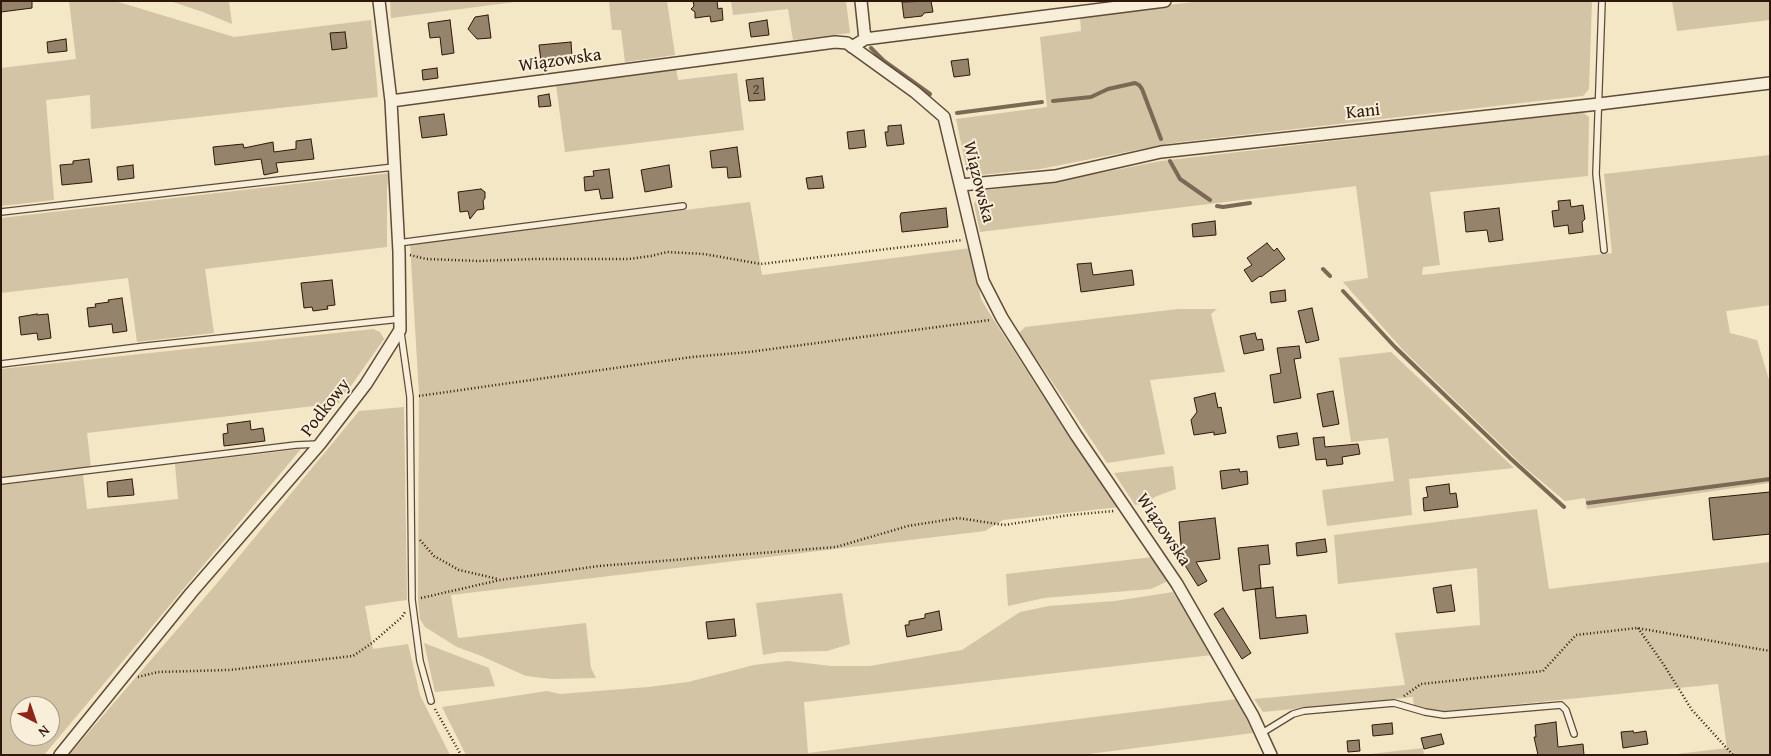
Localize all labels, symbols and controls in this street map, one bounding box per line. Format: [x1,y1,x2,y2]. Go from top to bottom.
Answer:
street label: Wiązowska [517,45,603,77]
house number: 2 [752,81,760,99]
street label: Kani [1345,99,1381,125]
street label: Wiązowska [957,139,999,225]
street label: Podkowy [297,375,355,441]
street label: Wiązowska [1131,489,1195,571]
north arrow [10,696,60,746]
text: N [34,721,54,742]

